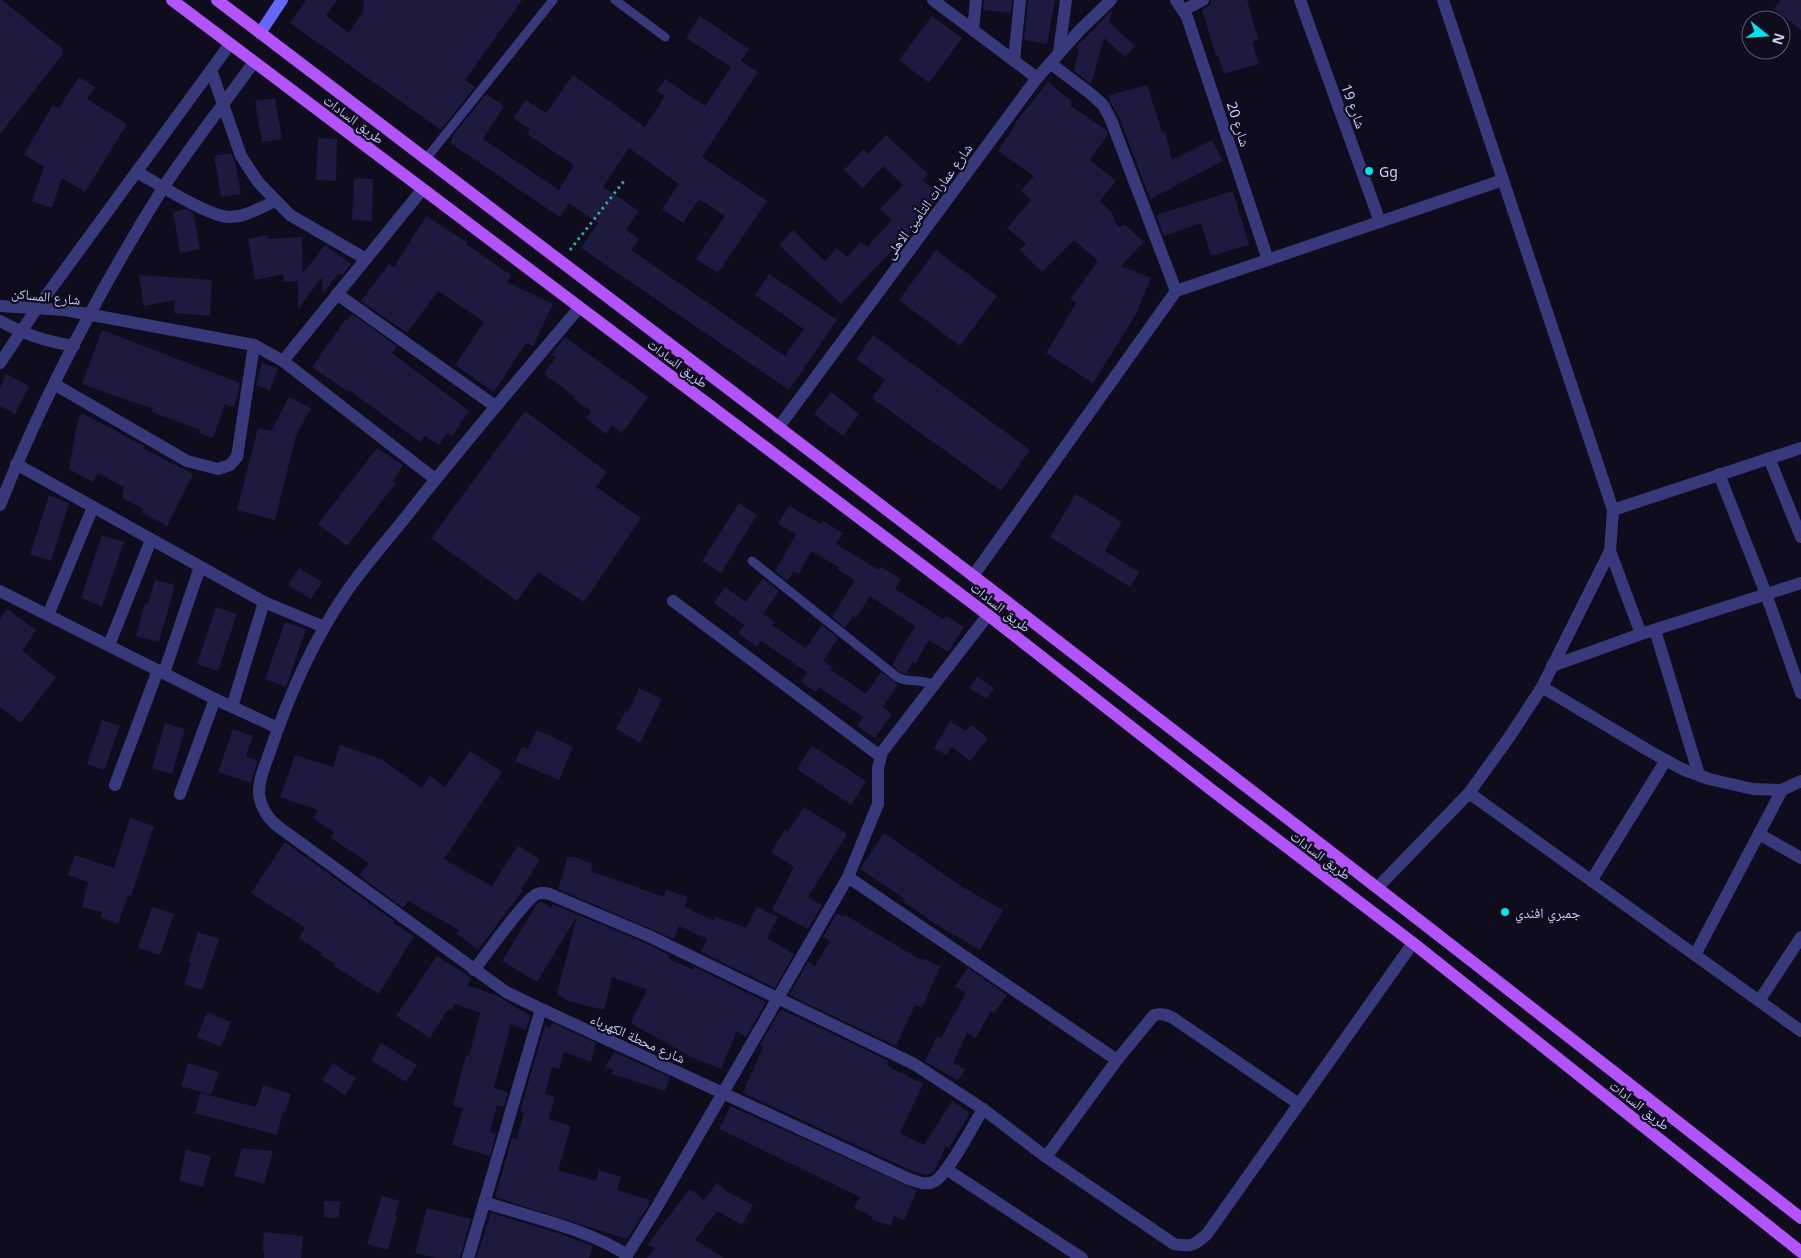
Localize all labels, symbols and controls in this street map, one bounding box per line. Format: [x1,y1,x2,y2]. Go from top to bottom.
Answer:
north arrow [1741,10,1791,60]
text: N [1768,31,1790,47]
street label: شارع 19 [1336,81,1371,131]
street label: طريق السادات [319,90,388,149]
street label: شارع 20 [1222,99,1255,149]
street label: شارع عمارات التأمين الاهلى [880,139,977,263]
place label: Gg [1379,162,1398,181]
marker: Gg [1363,165,1375,177]
street label: شارع المساكن [11,283,81,310]
street label: طريق السادات [643,334,712,393]
street label: طريق السادات [966,578,1035,637]
street label: طريق السادات [1286,826,1355,885]
place label: جمبري افندي [1515,903,1580,924]
marker: جمبري افندي [1499,906,1511,918]
street label: شارع محطة الكهرباء [587,1009,688,1068]
street label: طريق السادات [1605,1076,1674,1135]

